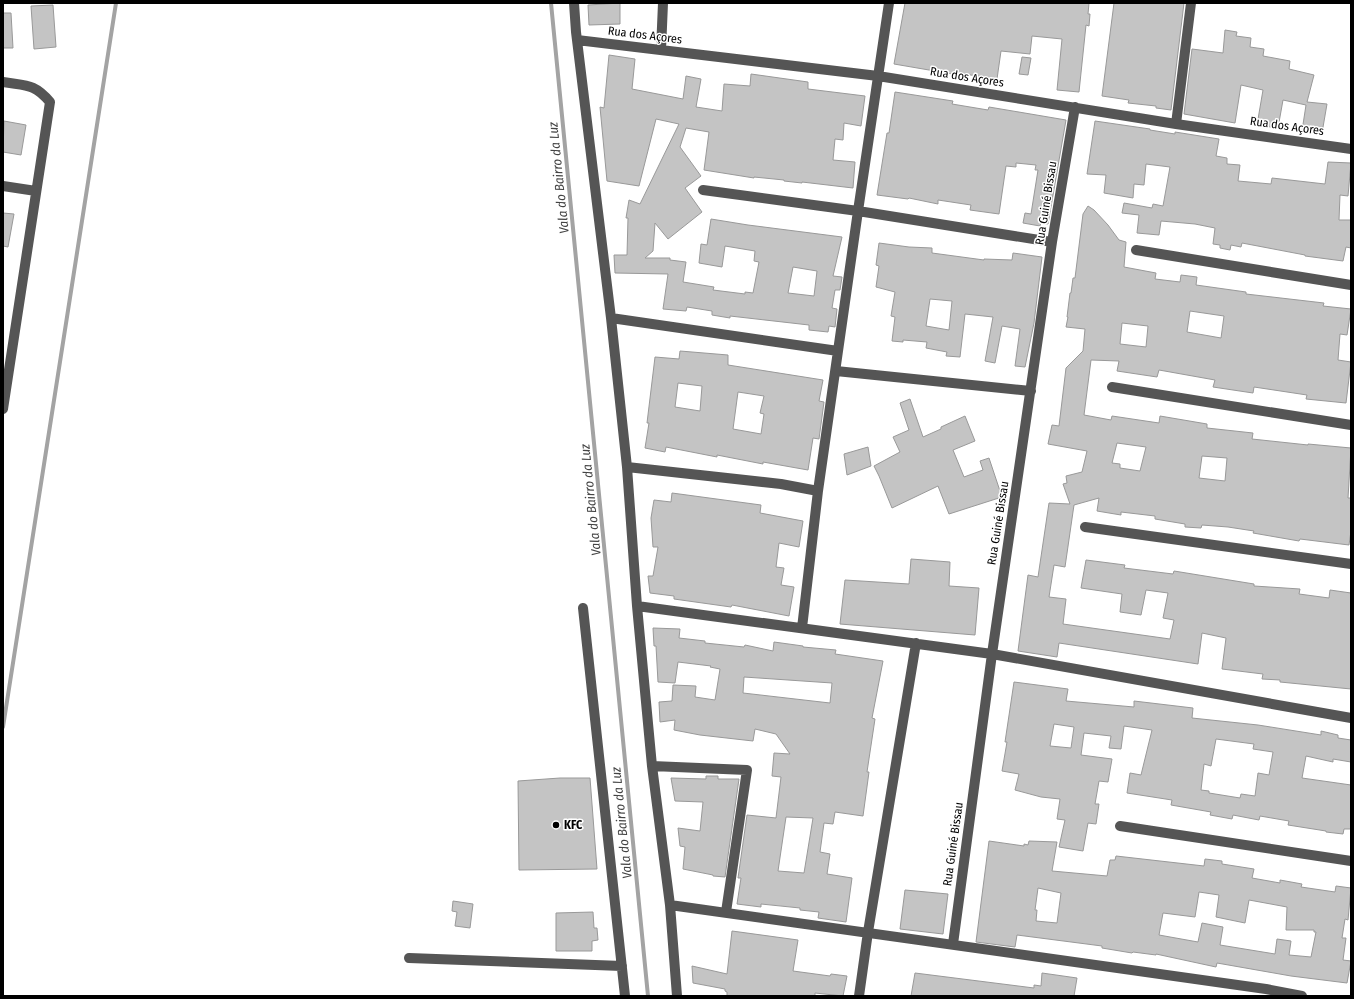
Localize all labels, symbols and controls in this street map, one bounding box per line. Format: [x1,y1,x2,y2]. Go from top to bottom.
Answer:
street label: Rua dos Açores [607,24,683,46]
street label: Rua dos Açores [929,64,1005,90]
street label: Rua dos Açores [1249,114,1325,138]
water label: Vala do Bairro da Luz [545,120,572,235]
street label: Rua Guiné Bissau [1032,160,1060,246]
water label: Vala do Bairro da Luz [577,442,604,557]
street label: Rua Guiné Bissau [984,480,1012,566]
water label: Vala do Bairro da Luz [608,765,635,880]
street label: Rua Guiné Bissau [940,801,966,887]
place label: KFC [564,818,583,832]
marker: KFC [551,820,561,830]

